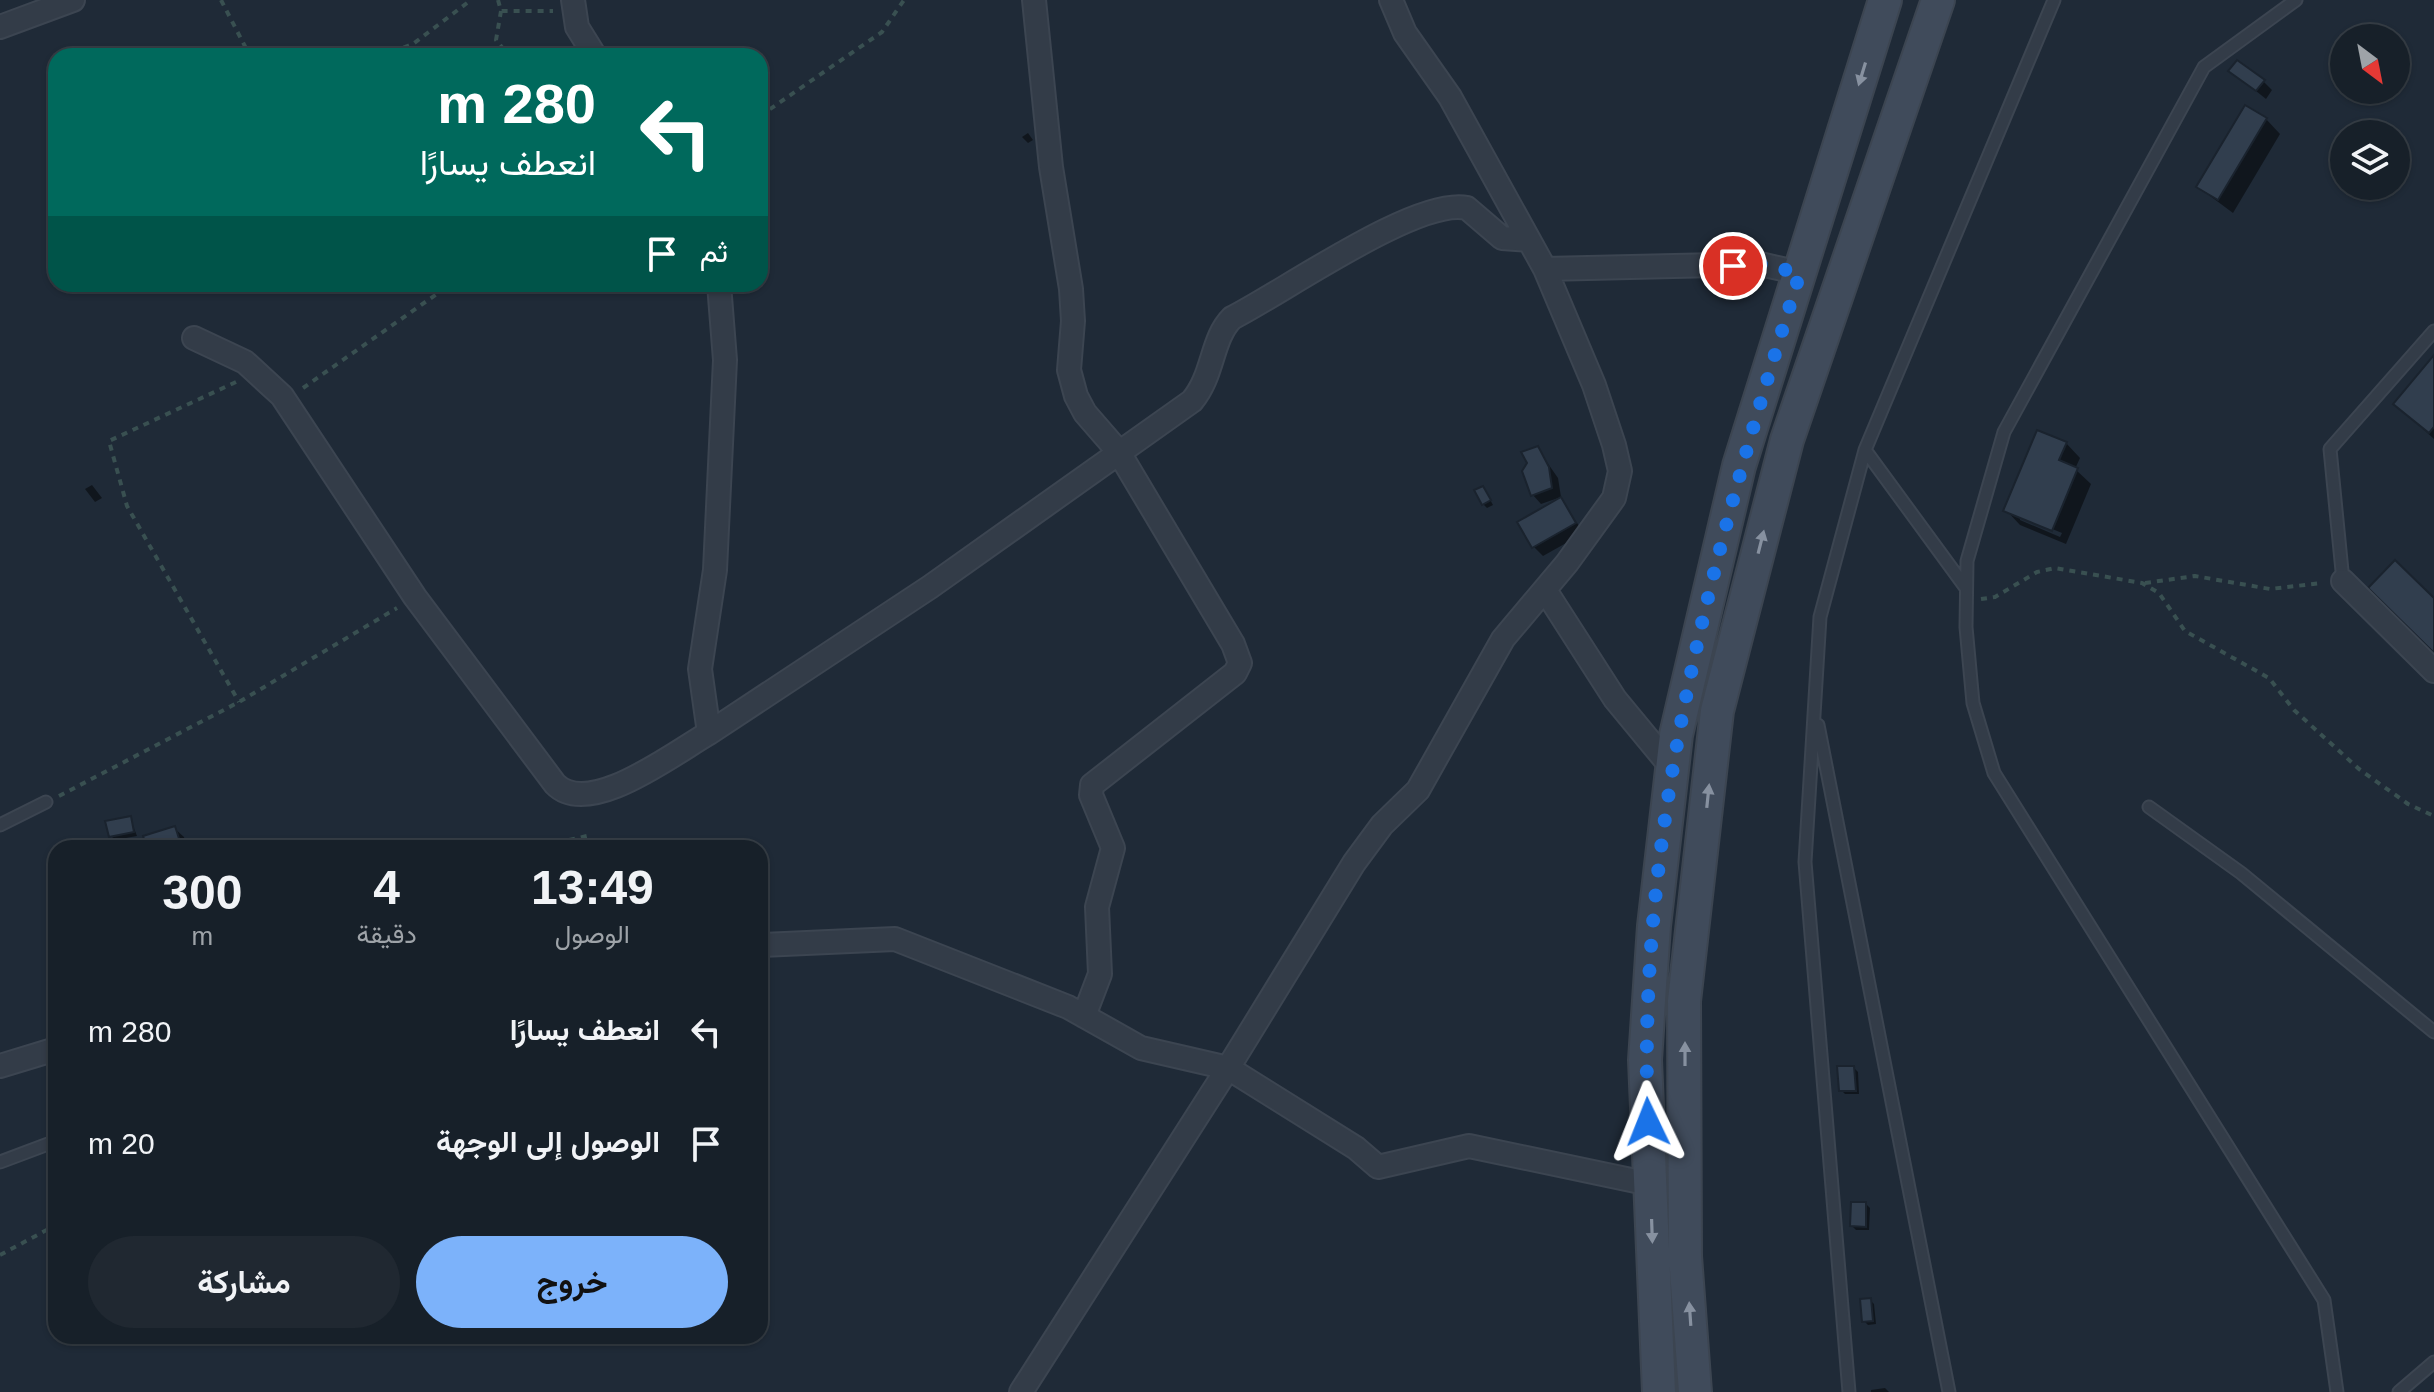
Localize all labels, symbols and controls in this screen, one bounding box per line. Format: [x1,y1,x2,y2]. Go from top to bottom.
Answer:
north arrow [2330,24,2410,104]
map controls [2330,24,2410,200]
one-way arrow [1855,63,1867,87]
text: 280 m [437,72,596,135]
icon: left [624,80,728,184]
button: layers [2330,120,2410,200]
text: انعطف يسارًا [420,142,596,183]
icon: arrive [640,232,684,276]
pin [1699,232,1767,300]
text: ثم [700,235,728,268]
icon: arrive [1711,244,1755,288]
one-way arrow [1755,529,1767,554]
one-way arrow [1701,783,1714,808]
text: 4 [373,861,400,914]
text: 13:49 [531,861,654,914]
text: 300 [162,866,242,919]
text: دقيقة [357,919,417,949]
text: الوصول [555,919,630,949]
text: m [191,921,213,951]
icon: left [684,1010,728,1054]
text: انعطف يسارًا [510,1013,660,1046]
text: 280 m [88,1015,171,1048]
one-way arrow [1678,1041,1691,1066]
position arrow [1606,1080,1690,1164]
icon: arrive [684,1122,728,1166]
text: الوصول إلى الوجهة [436,1125,660,1158]
text: 20 m [88,1127,155,1160]
one-way arrow [1646,1219,1659,1244]
button: مشاركة [88,1236,400,1328]
button: خروج [416,1236,728,1328]
one-way arrow [1683,1301,1696,1326]

